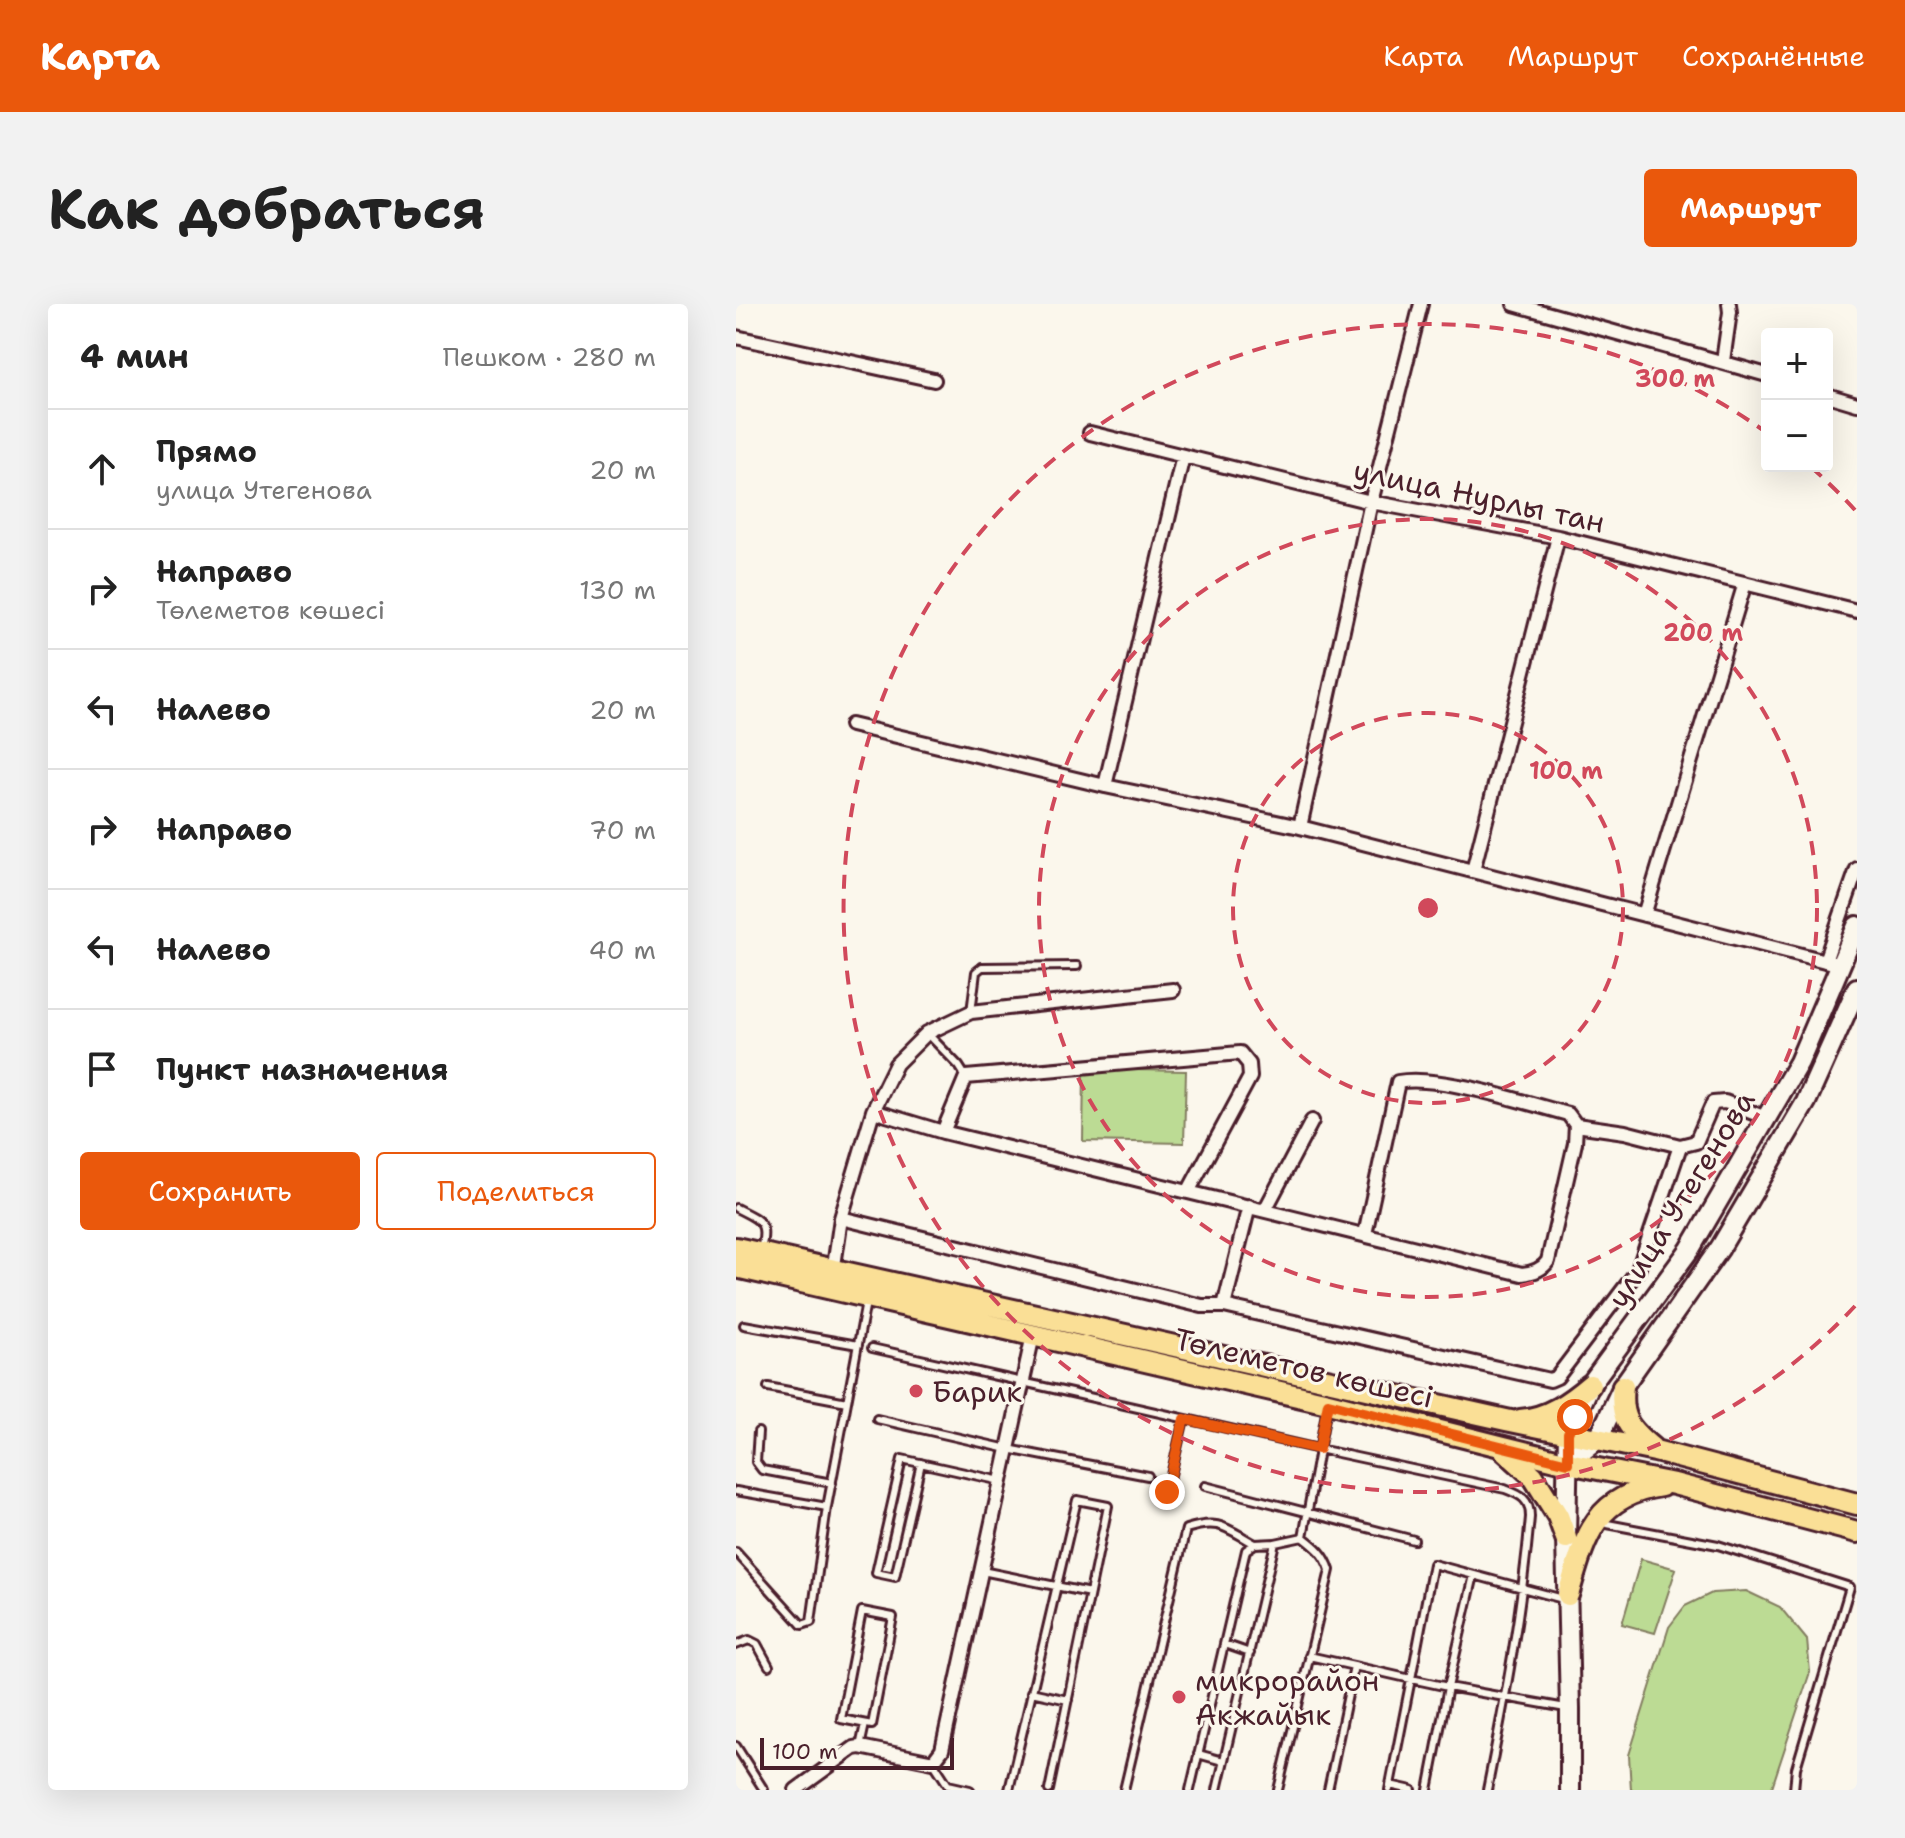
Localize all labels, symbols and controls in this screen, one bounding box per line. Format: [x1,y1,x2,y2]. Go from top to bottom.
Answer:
text: Карта [40,31,160,82]
text: Карта [1383,37,1463,75]
text: Маршрут [1507,37,1638,75]
text: Сохранённые [1682,37,1865,75]
button: Маршрут [1644,169,1857,247]
text: Как добраться [48,171,485,246]
map controls [1761,328,1833,472]
button: + [1761,328,1833,400]
text: 4 мин [80,333,189,379]
text: Пешком · 280 m [443,339,656,374]
text: 300 m [1635,363,1715,395]
button: − [1761,400,1833,472]
text: Прямо [156,431,257,472]
icon: ahead [80,447,124,491]
street label: улица Нурлы тан [1350,449,1608,543]
text: 20 m [589,452,656,487]
text: улица Утегенова [156,472,372,507]
text: Направо [156,551,292,592]
icon: right [80,567,124,611]
text: 130 m [579,572,656,607]
text: Төлеметов көшесі [156,592,385,627]
text: 200 m [1663,617,1743,649]
icon: left [80,687,124,731]
text: Налево [156,689,271,730]
text: 20 m [589,692,656,727]
text: 100 m [1529,755,1603,787]
icon: right [80,807,124,851]
text: Направо [156,809,292,850]
text: 70 m [589,812,656,847]
centre of rings [1414,894,1442,922]
icon: left [80,927,124,971]
text: Налево [156,929,271,970]
text: 40 m [589,932,656,967]
icon: arrive [80,1047,124,1091]
text: Пункт назначения [156,1049,448,1090]
street label: улица Утегенова [1598,1082,1765,1315]
button: Сохранить [80,1152,360,1230]
button: Поделиться [376,1152,656,1230]
street label: Төлеметов көшесі [1171,1318,1437,1418]
place label: Барик [932,1371,1022,1412]
marker: Барик [907,1382,925,1400]
route start [1557,1399,1593,1435]
route end [1149,1474,1185,1510]
place label: микрорайон Акжайык [1195,1660,1380,1735]
marker: микрорайон Акжайык [1170,1688,1188,1706]
scale bar [760,1734,954,1770]
text: 100 m [772,1737,838,1766]

